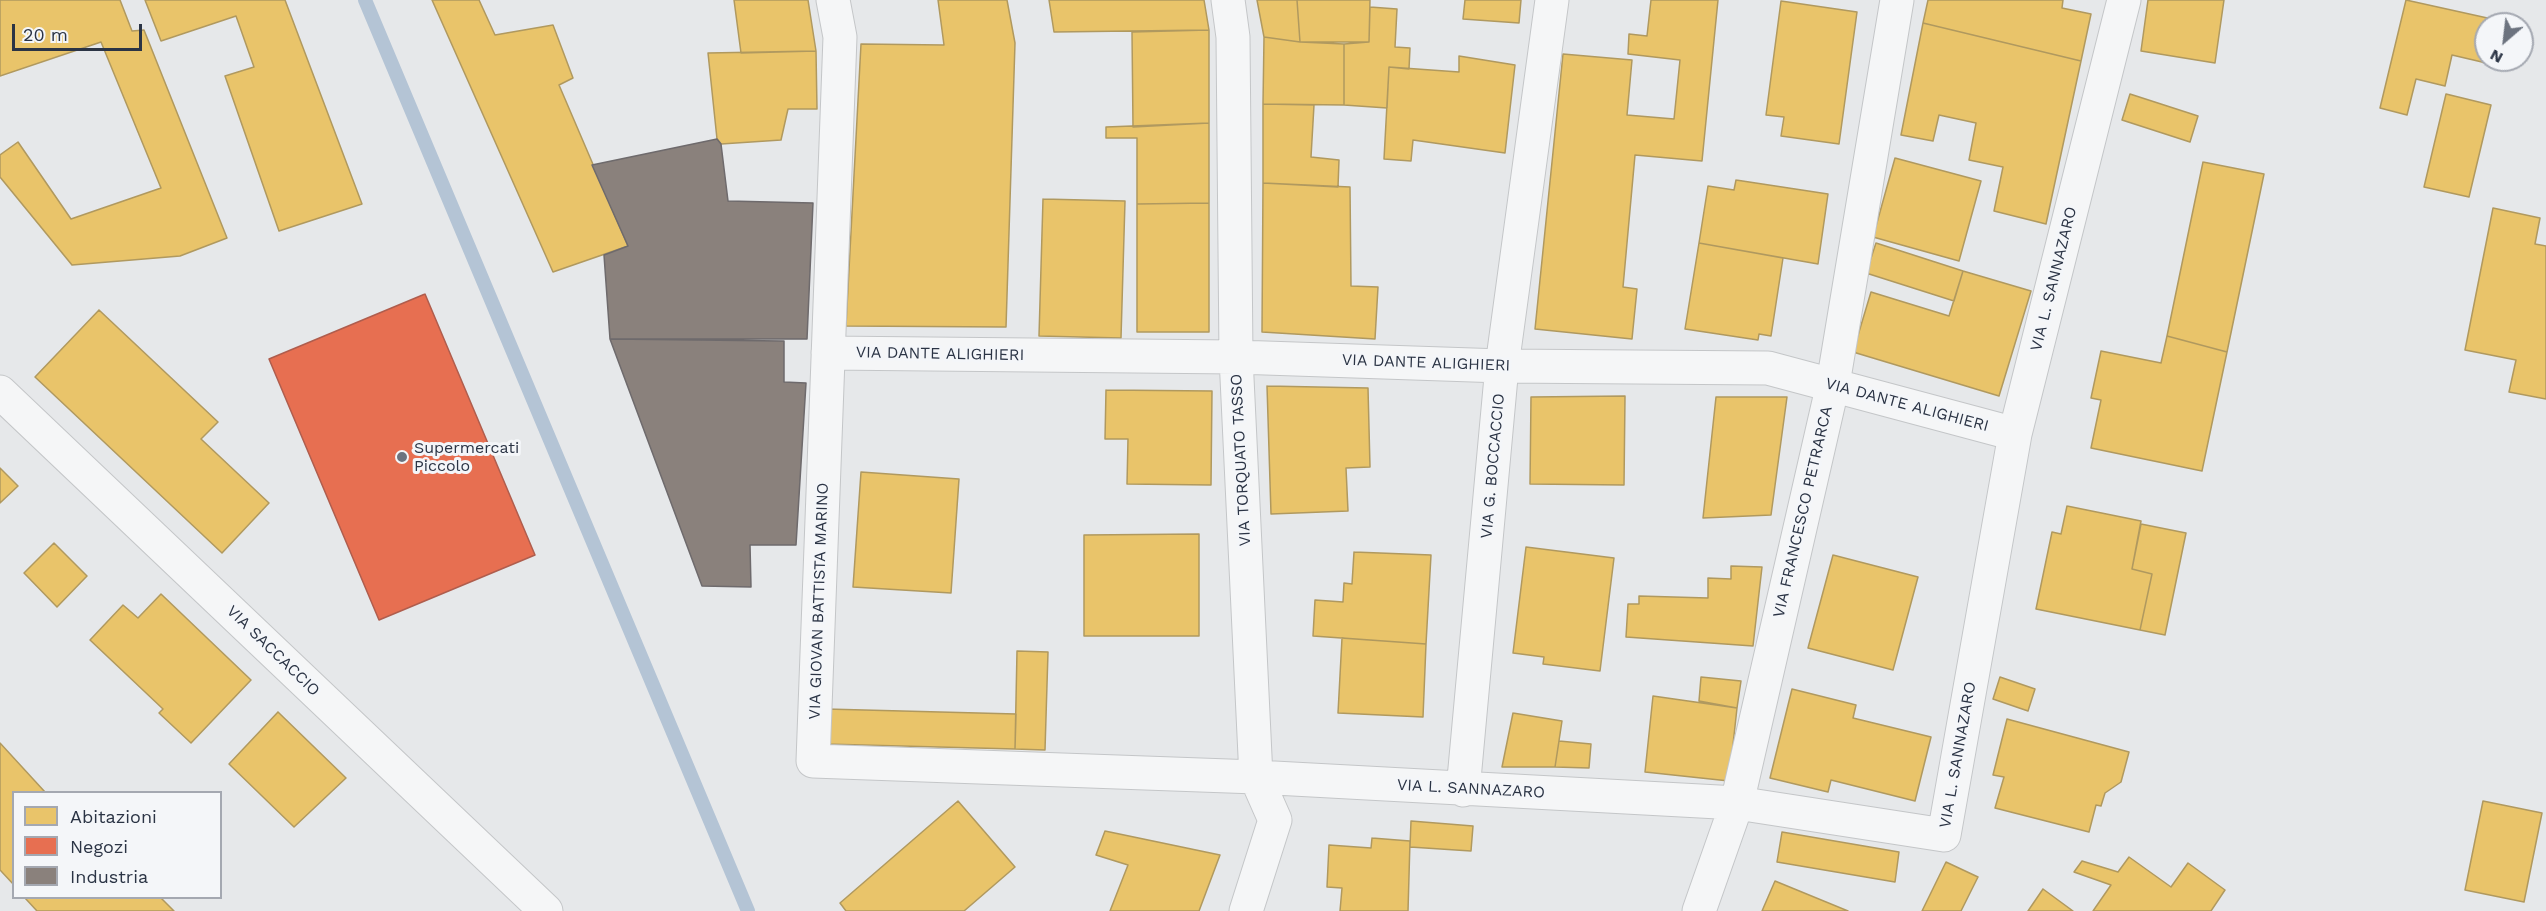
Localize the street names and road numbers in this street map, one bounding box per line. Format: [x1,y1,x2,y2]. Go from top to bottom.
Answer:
street label: VIA L. SANNAZARO [2027,205,2081,353]
street label: VIA DANTE ALIGHIERI [856,343,1024,365]
street label: VIA DANTE ALIGHIERI [1341,350,1511,376]
street label: VIA TORQUATO TASSO [1227,373,1255,547]
street label: VIA DANTE ALIGHIERI [1823,374,1991,436]
street label: VIA G. BOCCACCIO [1477,393,1509,539]
street label: VIA FRANCESCO PETRARCA [1769,404,1837,620]
street label: VIA GIOVAN BATTISTA MARINO [805,482,833,720]
street label: VIA SACCACCIO [222,602,324,700]
street label: VIA L. SANNAZARO [1936,680,1980,830]
street label: VIA L. SANNAZARO [1396,776,1546,802]

